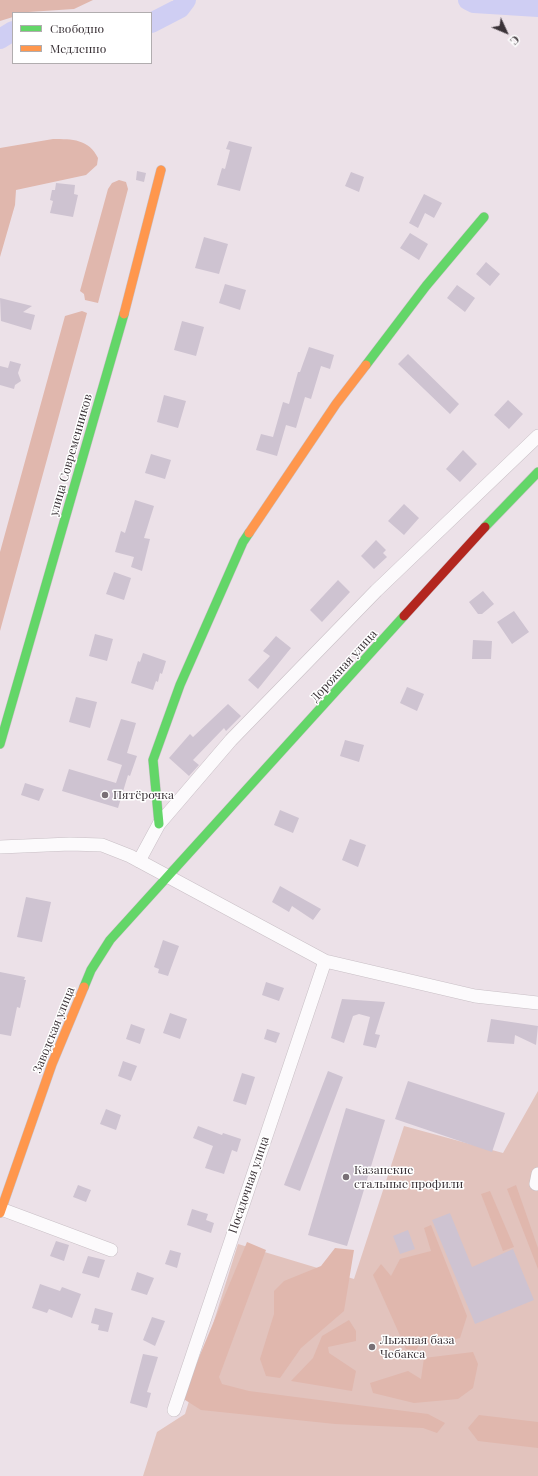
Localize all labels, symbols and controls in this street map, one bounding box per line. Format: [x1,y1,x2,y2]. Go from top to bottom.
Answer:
legend [12,12,152,64]
north arrow [486,12,526,52]
text: Свободно [50,20,104,36]
text: С [507,33,523,49]
text: Медленно [50,40,106,56]
street label: улица Современников [47,392,95,518]
street label: Дорожная улица [308,627,380,705]
place label: Пятёрочка [113,788,174,802]
marker: Пятёрочка [100,790,110,800]
street label: Заводская улица [30,985,78,1075]
street label: Посадочная улица [226,1135,272,1235]
place label: Казанские стальные профили [354,1163,463,1191]
marker: Казанские стальные профили [341,1172,351,1182]
place label: Лыжная база Чебакса [380,1333,454,1361]
marker: Лыжная база Чебакса [367,1342,377,1352]

